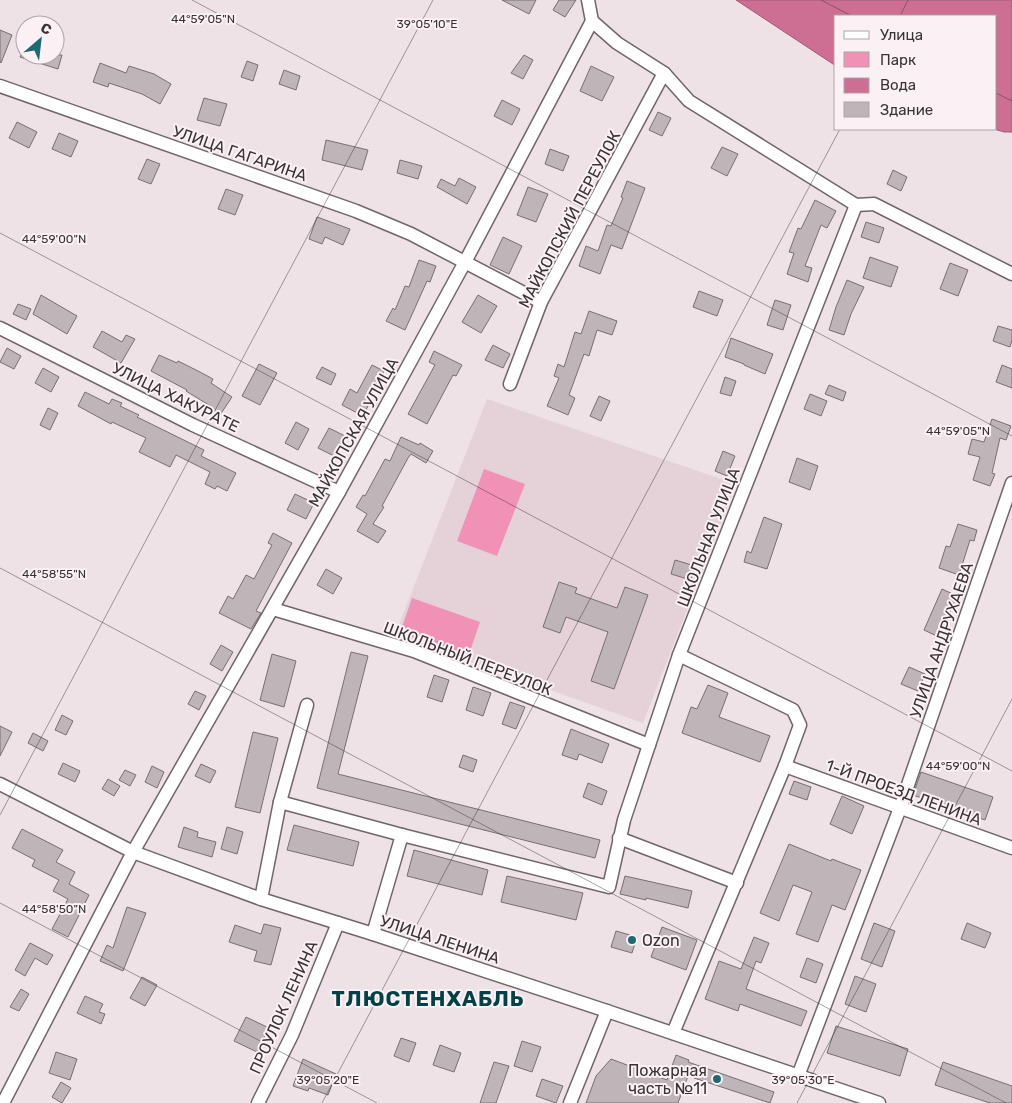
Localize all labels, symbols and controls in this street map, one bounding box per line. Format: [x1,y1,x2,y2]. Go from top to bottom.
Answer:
text: 44°59'05"N [171,12,235,26]
north arrow [15,15,65,65]
legend [834,15,997,130]
text: 39°05'10"E [397,17,457,31]
text: С [38,19,54,39]
text: Улица [880,26,923,44]
text: Парк [880,51,916,69]
text: Вода [880,76,916,94]
text: Здание [880,101,933,119]
street label: УЛИЦА ГАГАРИНА [170,122,310,185]
street label: МАЙКОПСКИЙ ПЕРЕУЛОК [515,127,624,311]
text: 44°59'00"N [22,232,86,246]
street label: МАЙКОПСКАЯ УЛИЦА [304,354,403,510]
street label: УЛИЦА ХАКУРАТЕ [109,358,242,436]
text: 44°59'05"N [926,424,990,438]
street label: ШКОЛЬНАЯ УЛИЦА [673,465,744,610]
street label: УЛИЦА АНДРУХАЕВА [906,559,977,721]
text: 44°58'55"N [22,567,86,581]
street label: ШКОЛЬНЫЙ ПЕРЕУЛОК [381,617,555,699]
street label: 1-Й ПРОЕЗД ЛЕНИНА [823,755,984,830]
text: 44°59'00"N [926,759,990,773]
text: 44°58'50"N [22,902,86,916]
street label: УЛИЦА ЛЕНИНА [378,911,502,968]
place label: Ozon [642,931,680,950]
marker: Ozon [626,934,638,946]
street label: ПРОУЛОК ЛЕНИНА [245,937,322,1077]
district label: ТЛЮСТЕНХАБЛЬ [331,986,525,1011]
place label: Пожарная часть №11 [628,1061,707,1098]
text: 39°05'20"E [297,1073,359,1087]
marker: Пожарная часть №11 [711,1073,723,1085]
text: 39°05'30"E [772,1073,834,1087]

